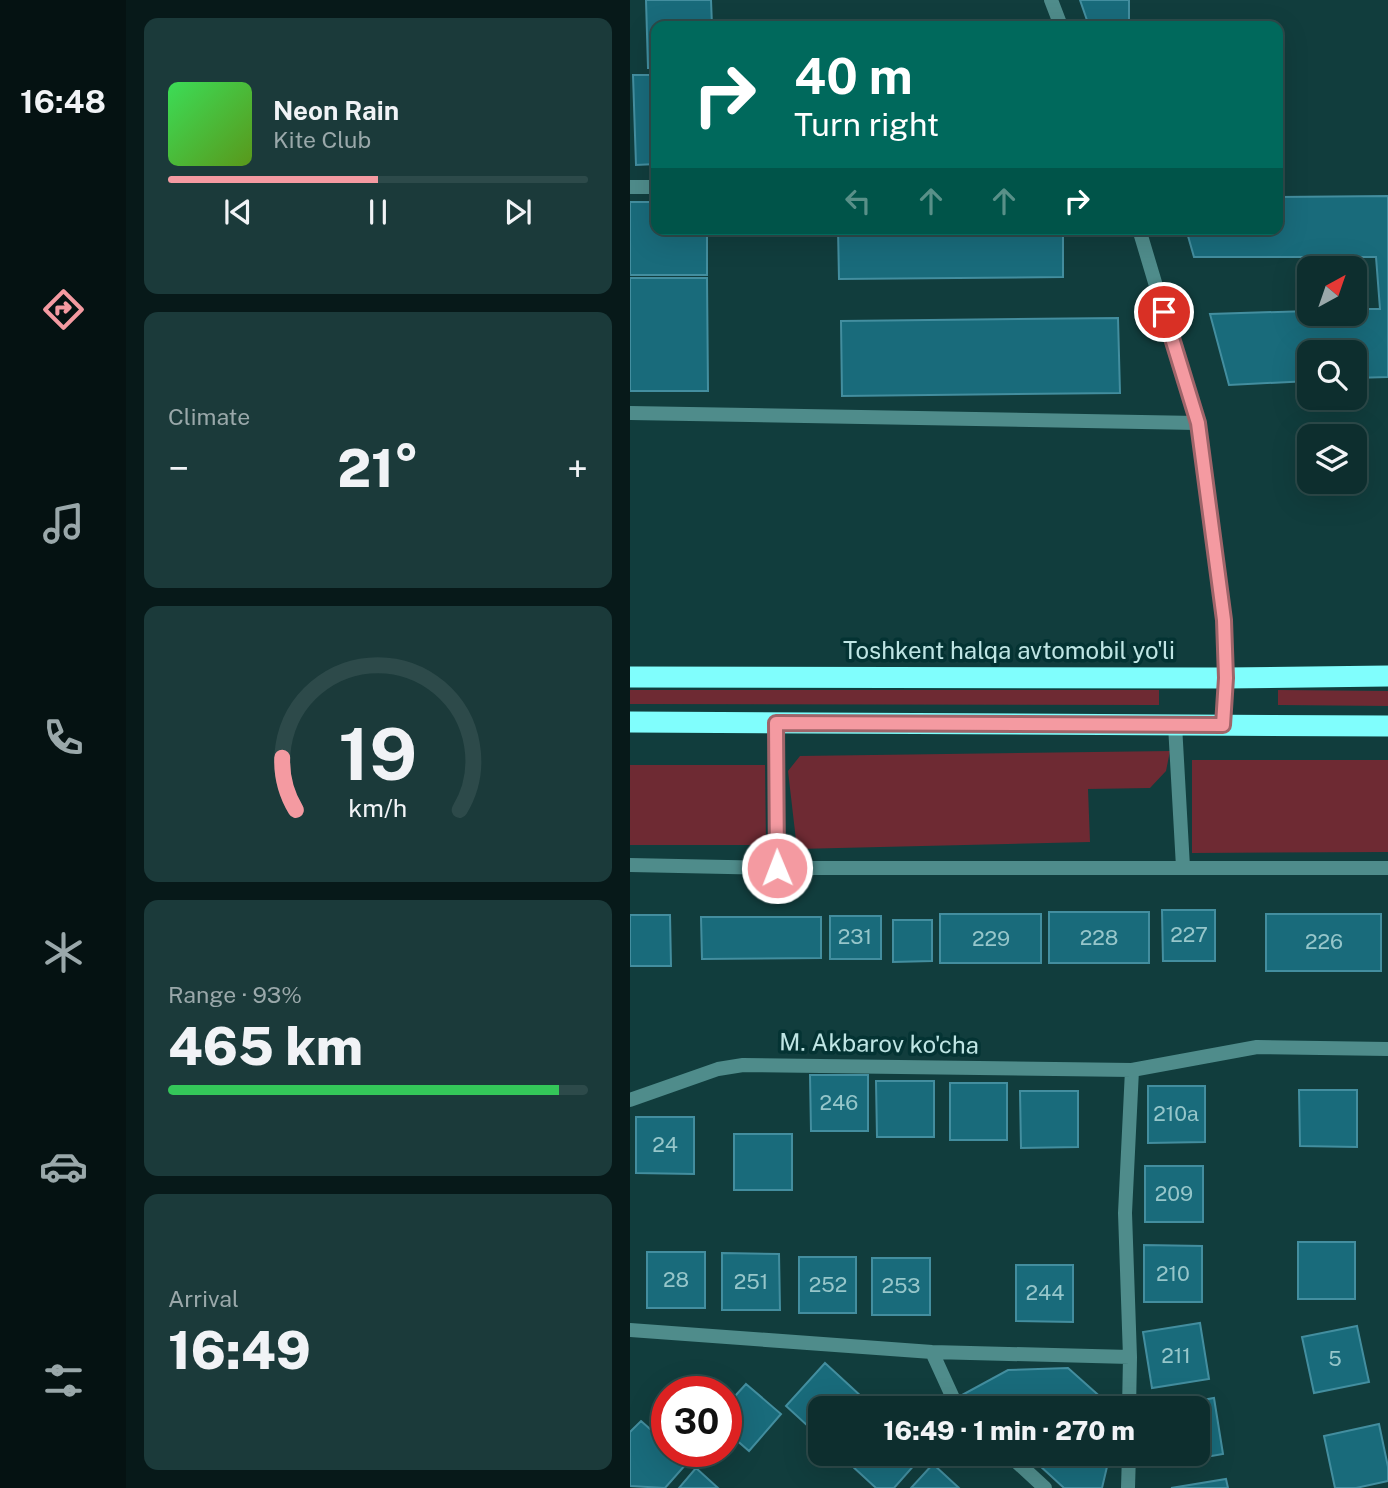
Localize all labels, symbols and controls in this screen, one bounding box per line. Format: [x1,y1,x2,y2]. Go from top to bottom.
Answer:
text: 40 m [794,47,913,105]
icon: right [679,49,770,140]
text: 16:48 [20,83,106,120]
text: Neon Rain [273,95,399,126]
text: Turn right [794,106,939,143]
text: Kite Club [273,126,371,153]
icon: left [839,182,877,220]
icon: ahead [912,182,950,220]
icon: ahead [985,182,1023,220]
icon: right [1058,182,1096,220]
icon: previous [219,193,257,231]
icon: pause [359,193,397,231]
icon: next [499,193,537,231]
north arrow [1297,256,1367,326]
map controls [1297,256,1367,494]
pin [1134,282,1194,342]
icon: directions [39,285,88,334]
icon: arrive [1145,293,1183,331]
button: search [1297,340,1367,410]
text: Climate [168,403,250,430]
button: layers [1297,424,1367,494]
text: 21° [337,438,419,499]
text: − [168,446,189,491]
text: + [567,446,588,491]
icon: music [39,499,88,548]
street label: Toshkent halqa avtomobil yo'li [843,636,1175,664]
text: 19 [338,711,418,796]
icon: phone [39,713,88,762]
text: km/h [349,793,407,823]
position arrow [740,831,814,905]
house number: 227 [1170,922,1208,947]
house number: 231 [838,924,872,949]
house number: 228 [1080,925,1118,950]
house number: 229 [972,926,1010,951]
icon: climate [39,928,88,977]
house number: 226 [1305,929,1343,954]
text: Range · 93% [168,981,302,1008]
text: 465 km [168,1016,363,1077]
street label: M. Akbarov ko'cha [779,1027,979,1059]
house number: 246 [820,1090,858,1115]
house number: 210а [1153,1101,1199,1126]
house number: 24 [652,1132,678,1157]
icon: car [39,1142,88,1191]
house number: 209 [1155,1181,1193,1206]
house number: 210 [1156,1261,1190,1286]
house number: 28 [663,1267,689,1292]
house number: 251 [734,1269,768,1294]
house number: 252 [809,1272,847,1297]
house number: 253 [881,1273,921,1298]
house number: 244 [1026,1280,1064,1305]
text: Arrival [168,1285,239,1312]
text: 16:49 [168,1320,311,1381]
house number: 211 [1161,1343,1191,1368]
house number: 5 [1328,1346,1342,1371]
icon: filters [39,1356,88,1405]
speed limit sign: 30 [651,1376,742,1467]
text: 16:49 · 1 min · 270 m [883,1415,1135,1446]

